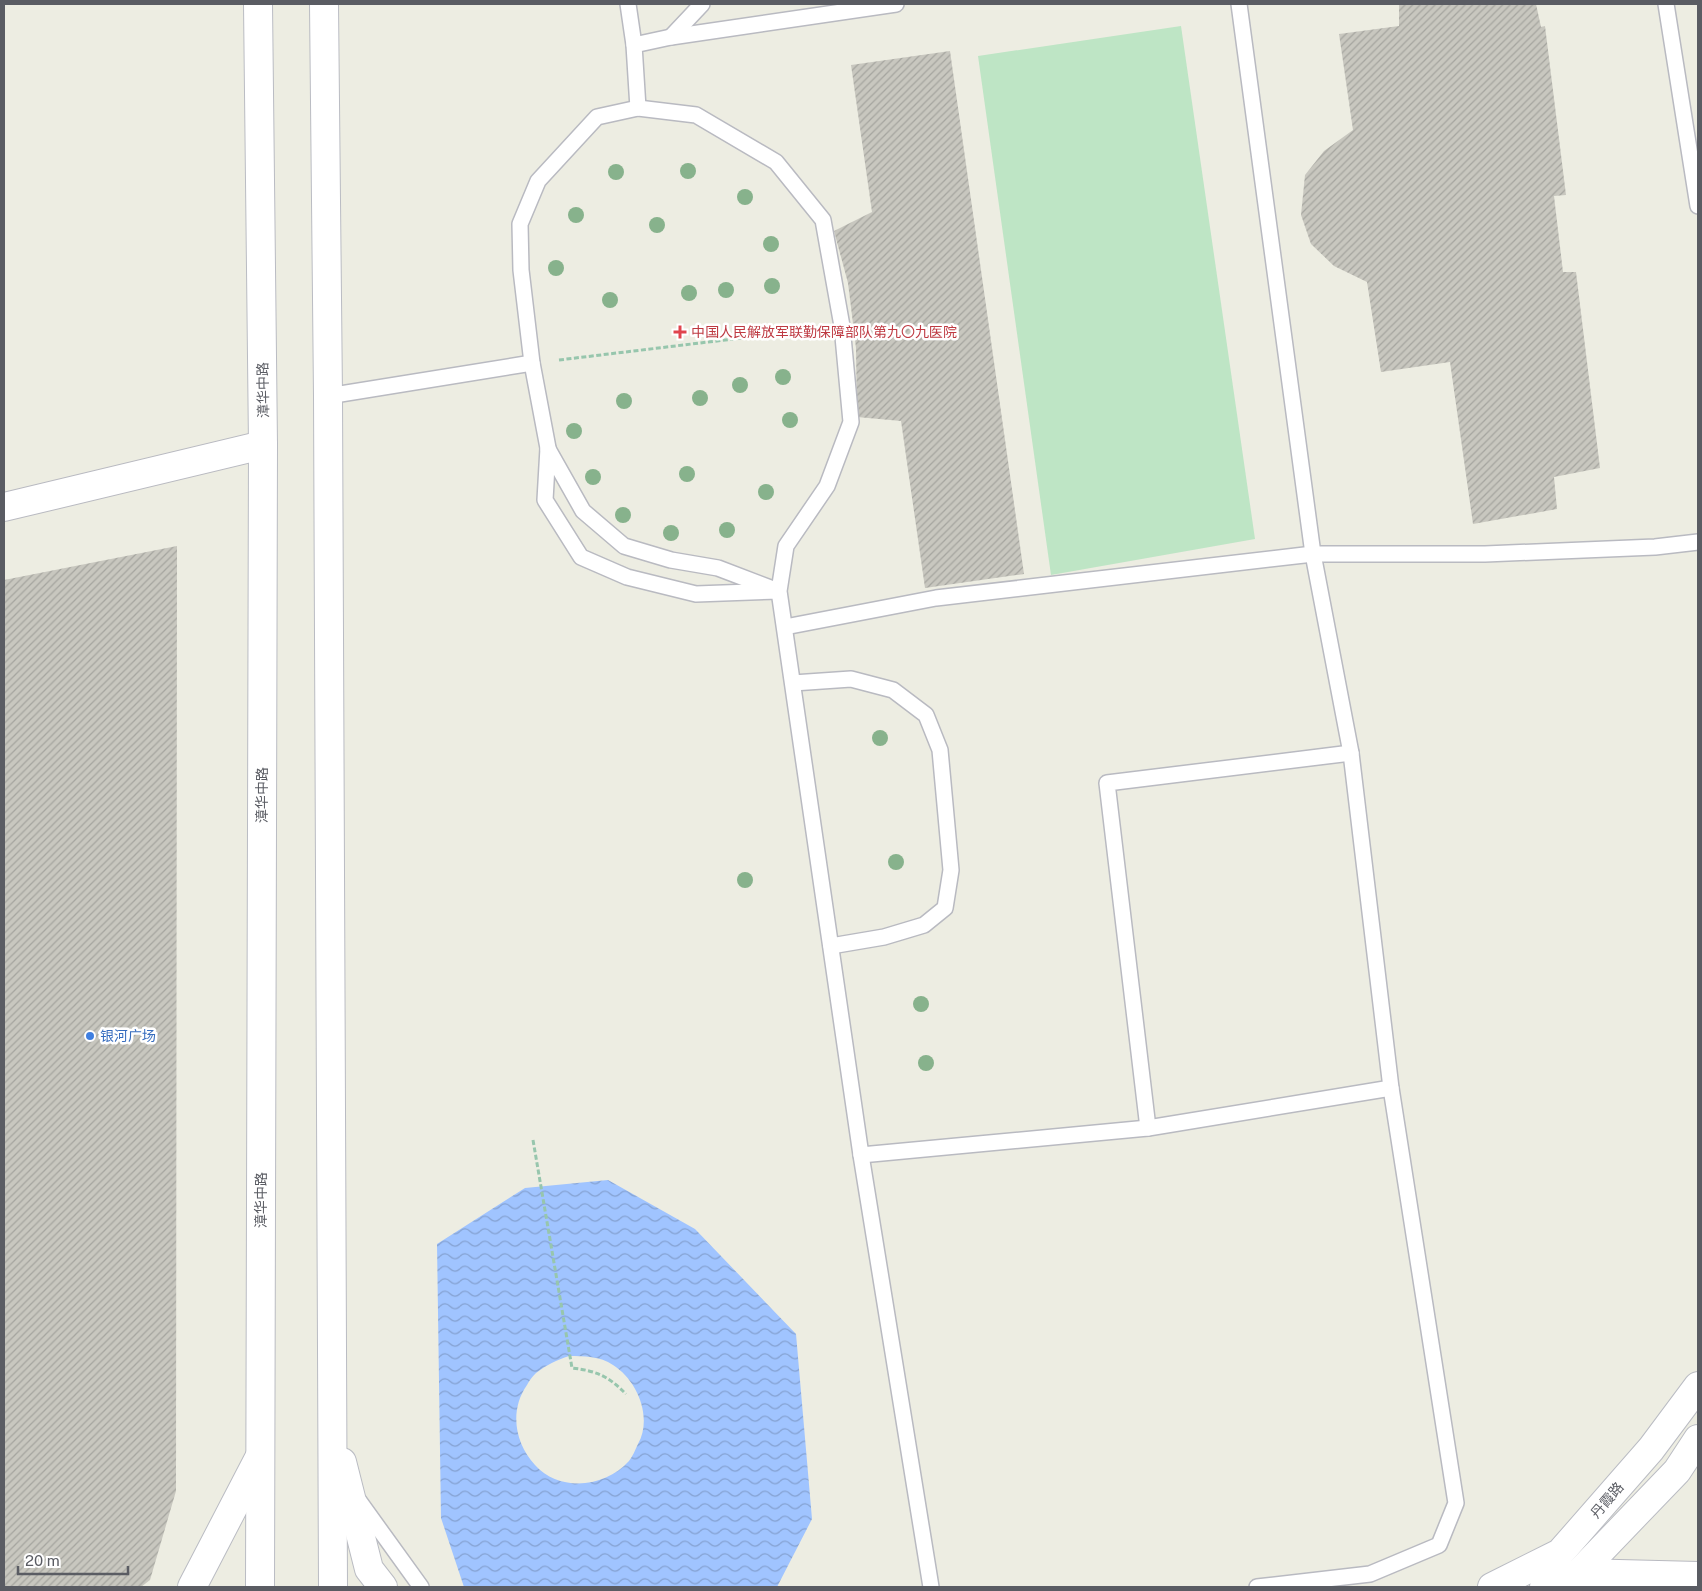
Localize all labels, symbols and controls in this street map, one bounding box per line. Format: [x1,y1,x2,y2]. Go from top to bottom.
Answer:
place label: 中国人民解放军联勤保障部队第九〇九医院 [691,324,957,340]
marker: 中国人民解放军联勤保障部队第九〇九医院 [673,325,687,339]
street label: 漳华中路 [255,362,271,418]
street label: 漳华中路 [254,767,270,823]
place label: 银河广场 [100,1028,156,1044]
marker: 银河广场 [84,1030,96,1042]
street label: 漳华中路 [253,1172,269,1228]
street label: 丹霞路 [1587,1479,1627,1521]
scale bar [18,1544,128,1576]
text: 20 m [25,1552,60,1569]

